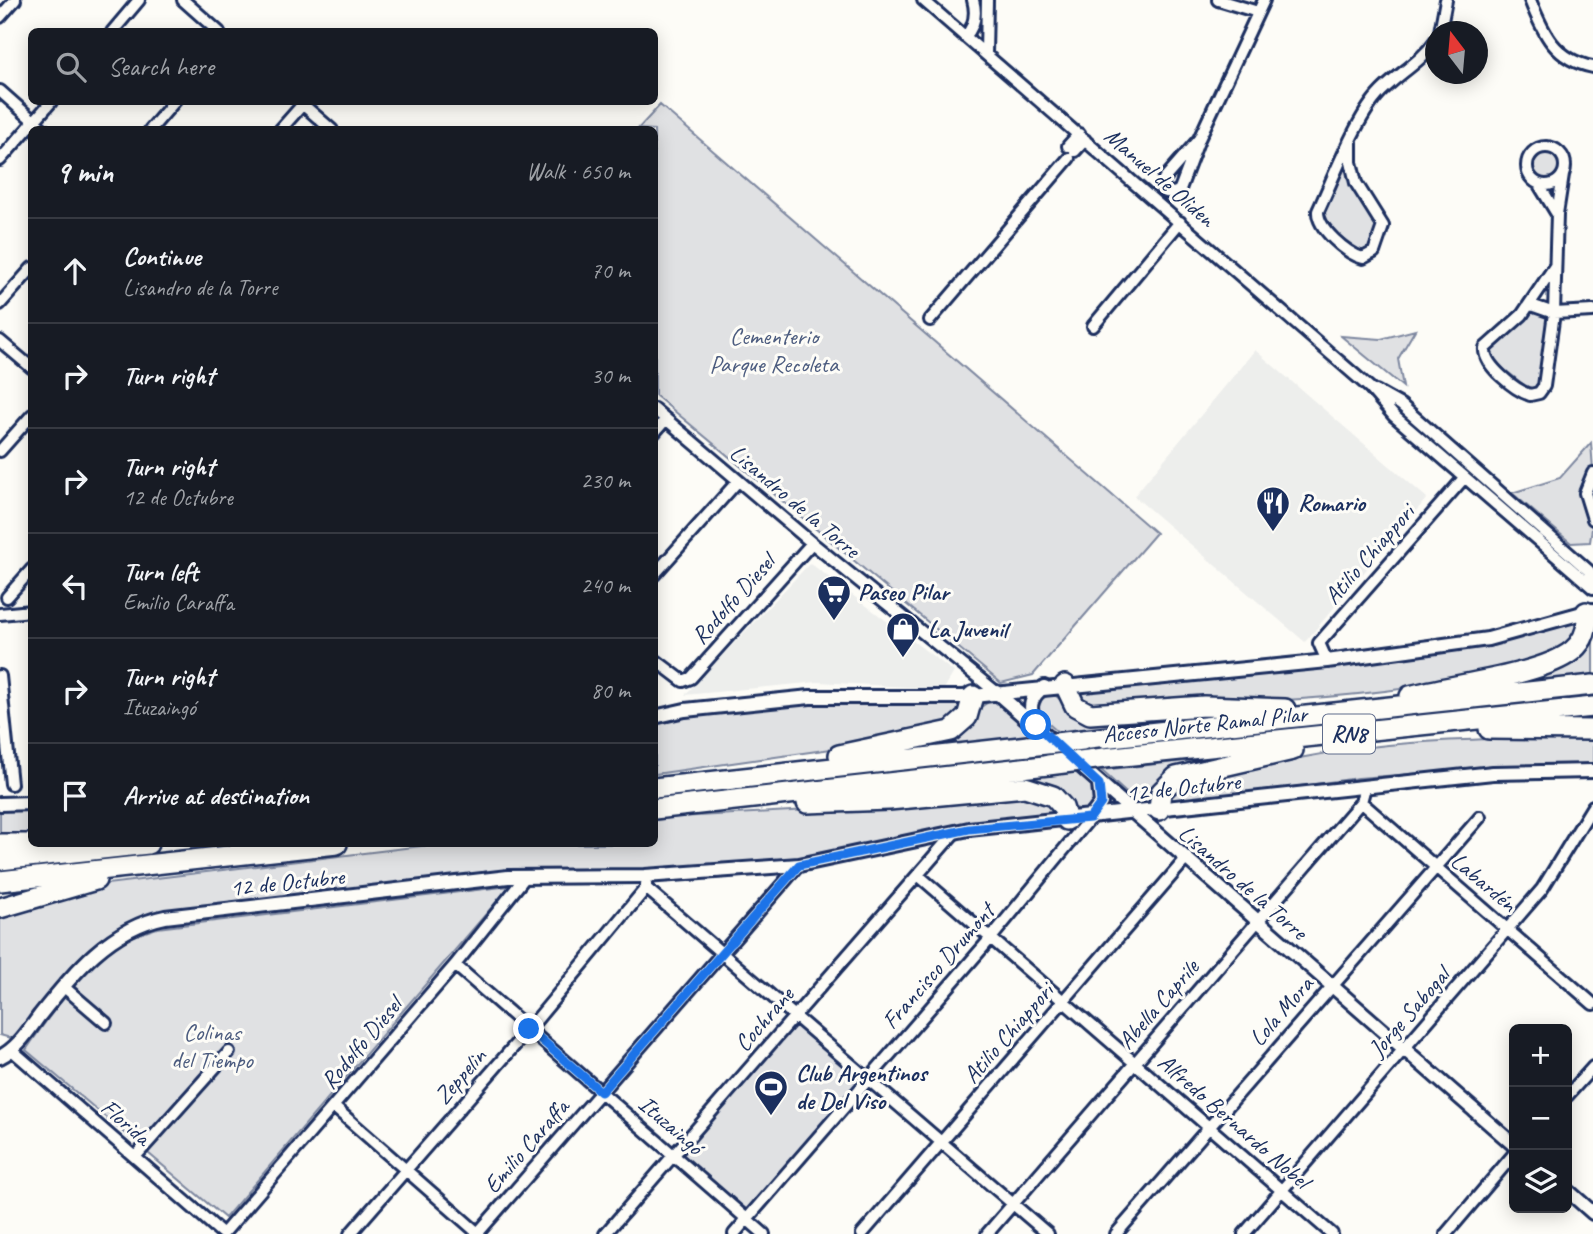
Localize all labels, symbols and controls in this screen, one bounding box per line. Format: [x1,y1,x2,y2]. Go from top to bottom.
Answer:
north arrow [1425,21,1488,84]
search box [28,28,658,105]
icon: search [52,48,90,86]
text: Search here [108,50,214,83]
street label: Manuel de Oliden [1098,121,1222,234]
text: 9 min [56,153,113,191]
text: Walk · 650 m [526,157,630,186]
text: Continue [123,240,201,273]
icon: ahead [56,252,94,290]
text: 70 m [591,256,630,285]
text: Lisandro de la Torre [123,273,277,302]
park label: Cementerio Parque Recoleta [710,321,840,379]
icon: right [56,357,94,395]
text: Turn right [123,359,214,392]
text: 30 m [591,361,630,390]
street label: Lisandro de la Torre [724,438,868,566]
text: Turn right [123,450,214,483]
icon: right [56,462,94,500]
text: 230 m [581,466,630,495]
text: 12 de Octubre [123,483,233,512]
restaurant icon: Romario [1254,484,1292,533]
place label: Romario [1298,488,1367,518]
street label: Atilio Chiappori [1317,496,1422,610]
street label: Rodolfo Diesel [685,545,784,650]
text: Turn left [123,555,198,588]
icon: left [56,567,94,605]
text: 240 m [581,571,630,600]
supermarket icon: Paseo Pilar [815,573,853,622]
place label: Paseo Pilar [858,577,951,607]
text: Emilio Caraffa [123,588,234,617]
shop icon: La Juvenil [884,610,922,659]
place label: La Juvenil [928,614,1012,644]
text: Turn right [123,660,214,693]
icon: right [56,672,94,710]
text: 80 m [591,676,630,705]
text: Ituzaingó [123,693,196,722]
street label: Acceso Norte Ramal Pilar [1101,698,1311,750]
route start [1020,709,1051,740]
road number: RN8 [1323,714,1375,754]
street label: 12 de Octubre [1125,766,1244,808]
icon: arrive [56,777,94,815]
text: Arrive at destination [123,779,309,812]
street label: Lisandro de la Torre [1172,818,1315,948]
street label: Labardén [1445,846,1524,919]
street label: 12 de Octubre [229,861,348,903]
street label: Francisco Drumont [875,895,1003,1035]
street label: Abella Caprile [1111,951,1207,1055]
street label: Jorge Sabogal [1361,958,1459,1064]
street label: Lola Mora [1242,969,1321,1052]
street label: Atilio Chiappori [956,975,1061,1089]
street label: Cochrane [728,979,802,1058]
street label: Rodolfo Diesel [314,988,411,1095]
route end [513,1013,544,1044]
park label: Colinas del Tiempo [171,1017,254,1075]
map controls [1509,1024,1572,1213]
button: + [1509,1024,1572,1087]
street label: Zeppelin [427,1041,493,1110]
street label: Alfredo Bernardo Nobel [1152,1047,1319,1198]
place label: Club Argentinos de Del Viso [796,1058,929,1116]
sports icon: Club Argentinos de Del Viso [752,1068,790,1117]
button: − [1509,1087,1572,1150]
street label: Ituzaingó [632,1089,712,1164]
street label: Emilio Caraffa [477,1091,577,1199]
street label: Florida [95,1092,159,1153]
button: layers [1509,1150,1572,1213]

